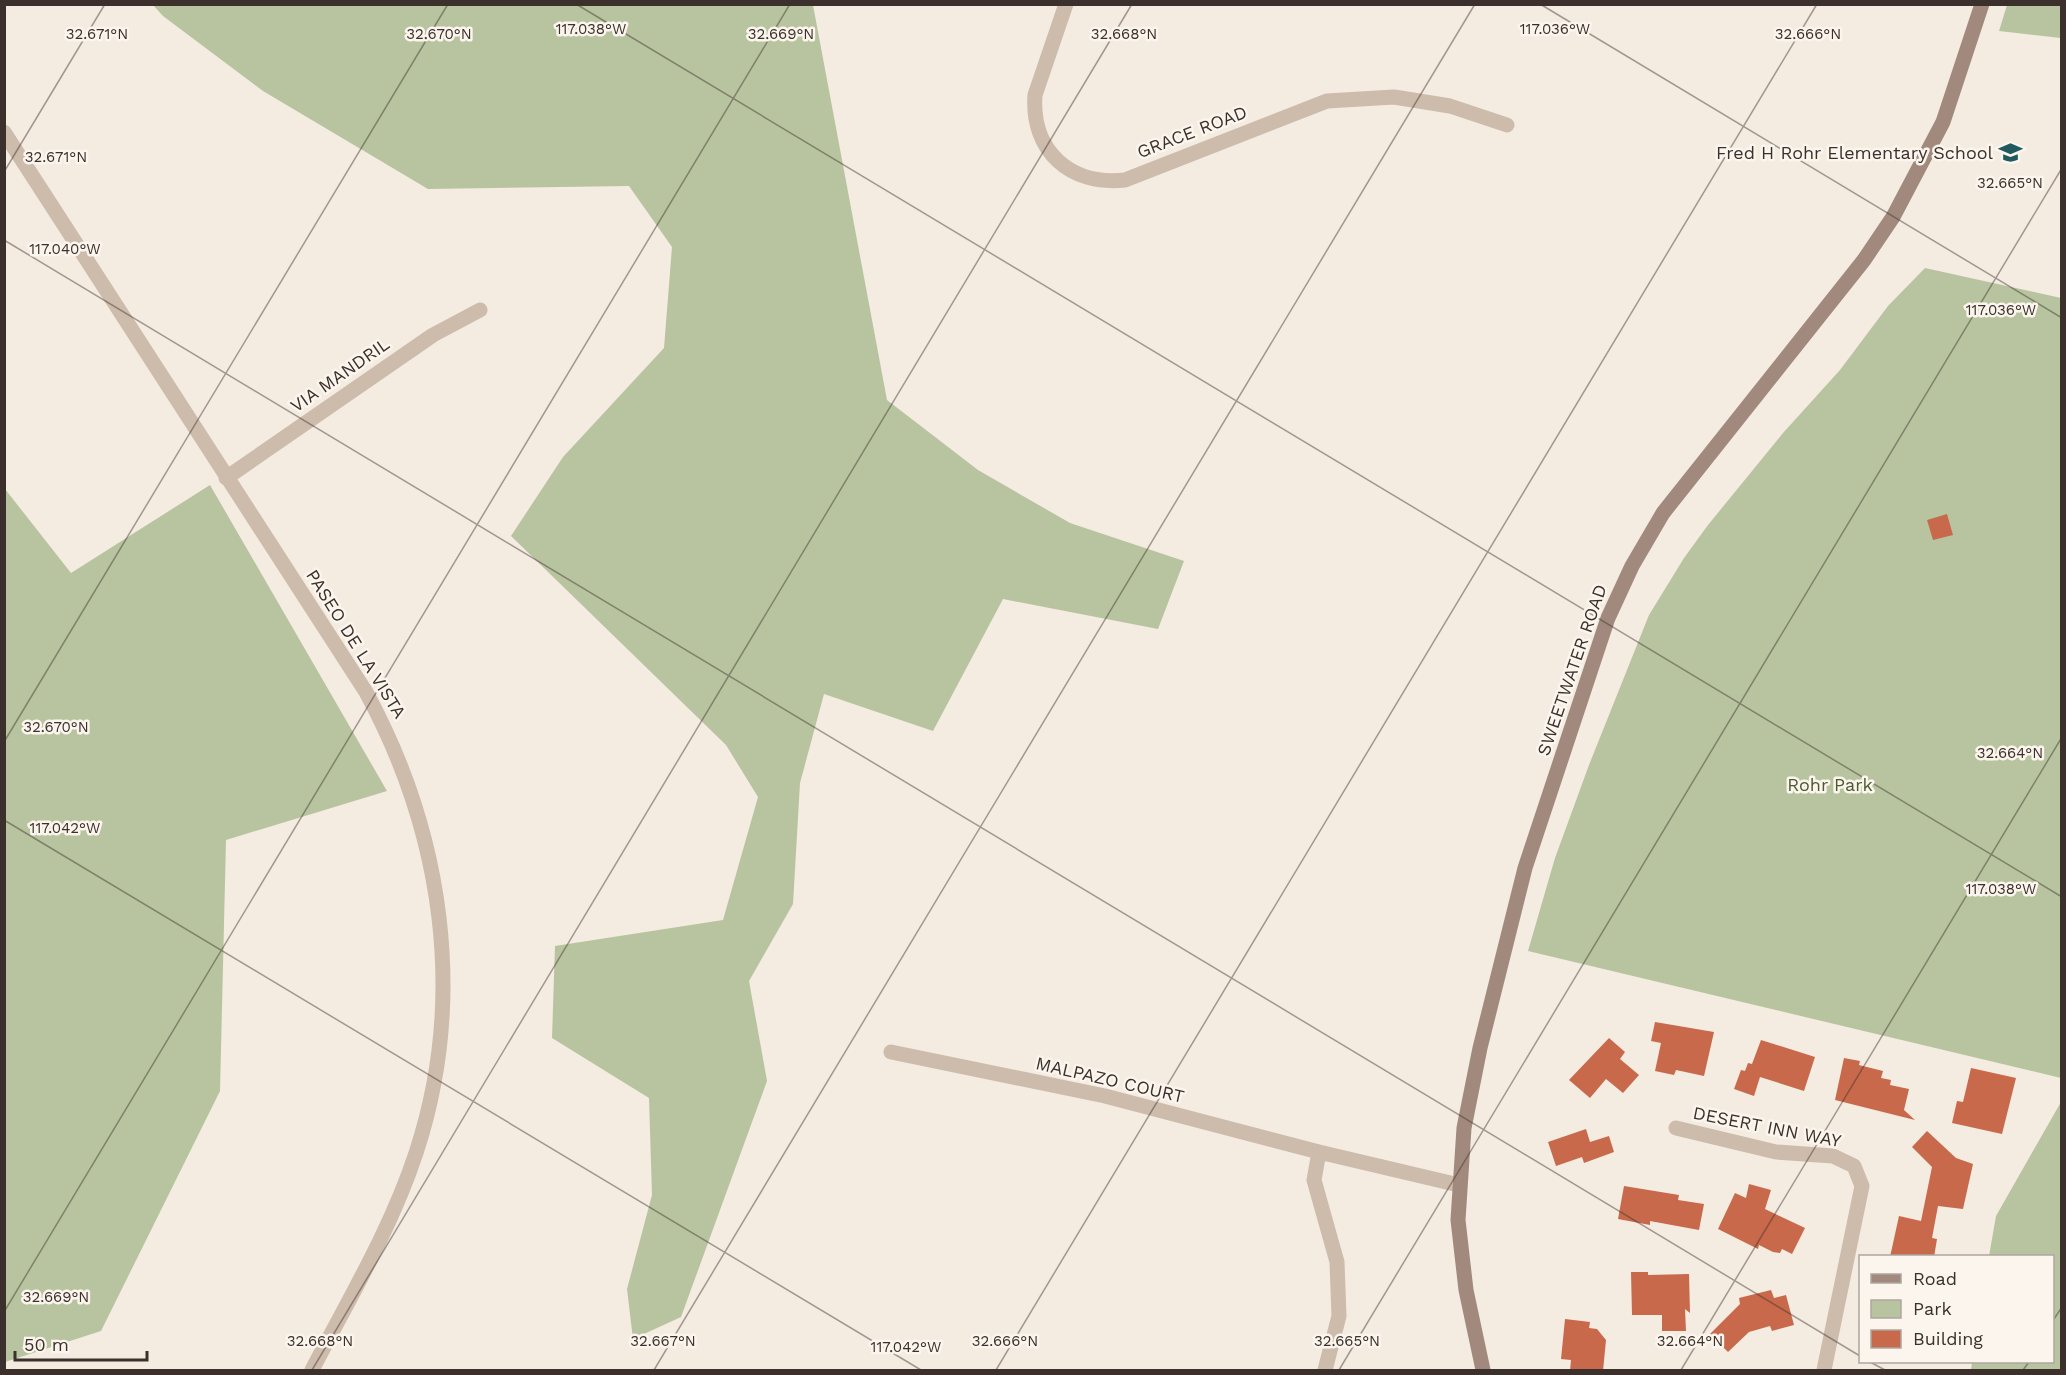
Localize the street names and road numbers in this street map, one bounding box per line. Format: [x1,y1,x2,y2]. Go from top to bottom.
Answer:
street label: GRACE ROAD [1134,101,1250,162]
street label: VIA MANDRIL [286,333,393,416]
street label: PASEO DE LA VISTA [302,565,411,722]
street label: SWEETWATER ROAD [1532,581,1611,758]
street label: MALPAZO COURT [1034,1052,1187,1107]
street label: DESERT INN WAY [1691,1102,1844,1151]

